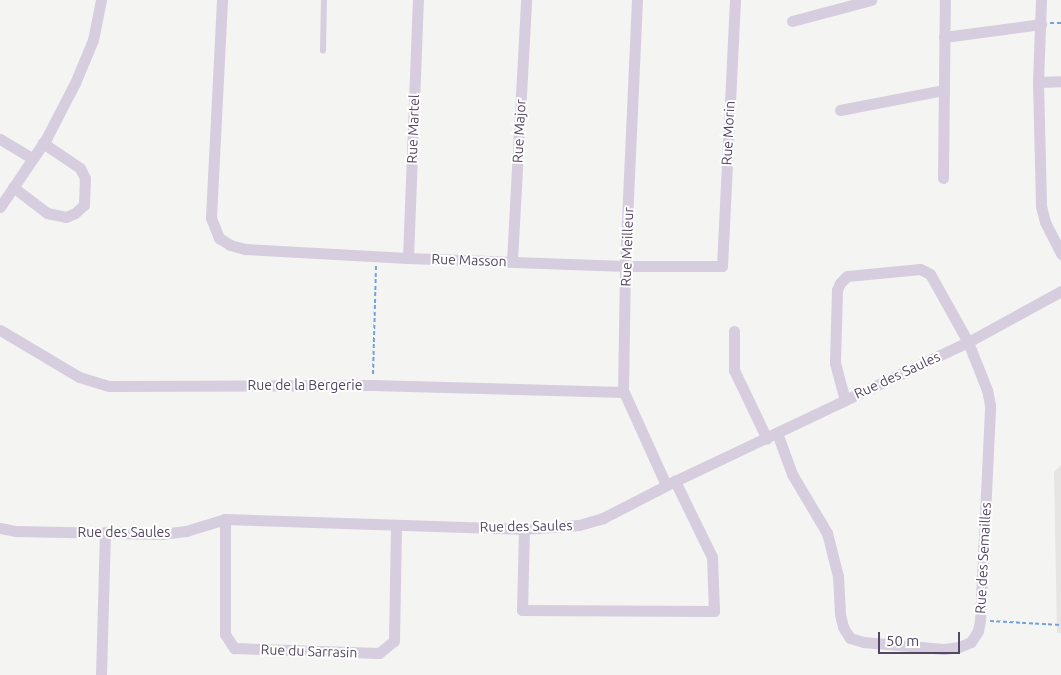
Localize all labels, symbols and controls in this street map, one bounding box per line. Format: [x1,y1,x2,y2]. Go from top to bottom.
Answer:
street label: Rue Martel [403,94,423,164]
street label: Rue Major [509,99,529,163]
street label: Rue Morin [718,100,738,166]
street label: Rue Meilleur [617,207,637,287]
street label: Rue Masson [431,250,507,270]
street label: Rue des Saules [851,348,943,402]
street label: Rue de la Bergerie [248,377,362,393]
street label: Rue des Semailles [972,502,994,614]
street label: Rue des Saules [479,517,573,535]
street label: Rue des Saules [78,524,170,540]
scale bar [881,622,964,654]
text: 50 m [886,632,919,649]
street label: Rue du Sarrasin [260,641,358,661]

